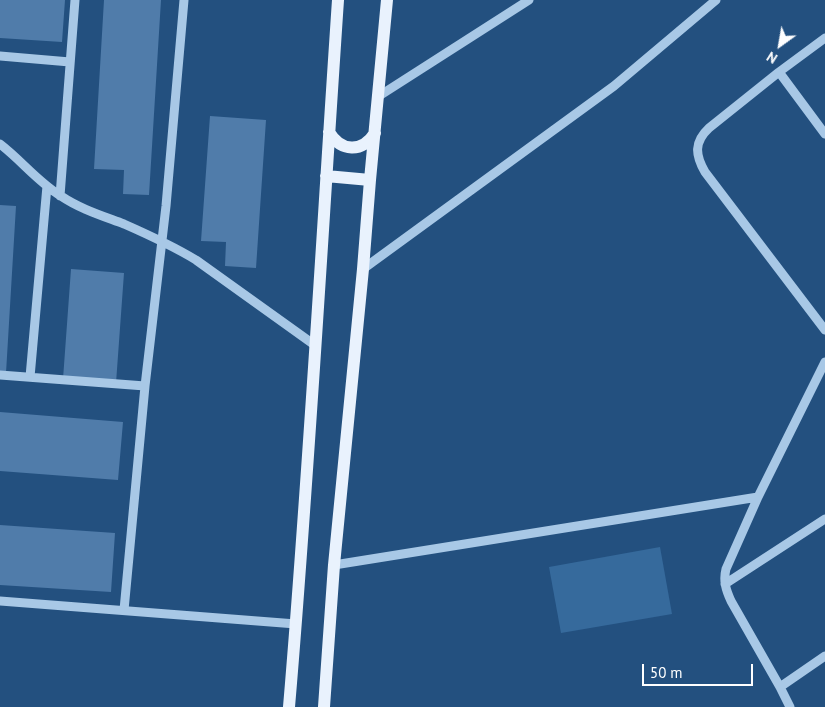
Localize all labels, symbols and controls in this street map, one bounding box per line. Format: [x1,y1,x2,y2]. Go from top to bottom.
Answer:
north arrow [755,20,805,70]
text: N [763,48,781,68]
scale bar [645,654,756,686]
text: 50 m [650,663,683,682]

